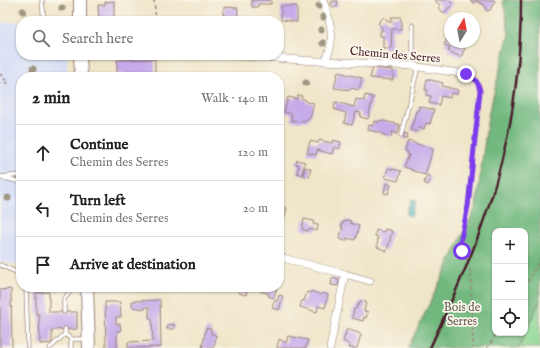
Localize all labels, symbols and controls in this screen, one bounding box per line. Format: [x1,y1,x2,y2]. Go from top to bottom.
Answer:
north arrow [444,12,480,48]
search box [16,16,284,60]
icon: search [30,27,52,49]
text: Search here [62,29,133,48]
street label: Chemin des Serres [349,44,441,66]
route end [457,65,475,83]
text: 2 min [32,88,70,109]
text: Walk · 140 m [201,90,268,107]
text: Continue [70,135,128,154]
icon: ahead [32,142,54,164]
text: 120 m [238,144,268,161]
text: Chemin des Serres [70,154,168,171]
text: Turn left [70,191,126,210]
icon: left [32,198,54,220]
text: 20 m [243,200,268,217]
text: Chemin des Serres [70,210,168,227]
map controls [492,228,528,336]
button: + [492,228,528,264]
route start [453,242,471,260]
icon: arrive [32,254,54,276]
text: Arrive at destination [70,255,196,274]
button: − [492,264,528,300]
park label: Bois de Serres [444,300,481,329]
button: locate [492,300,528,336]

